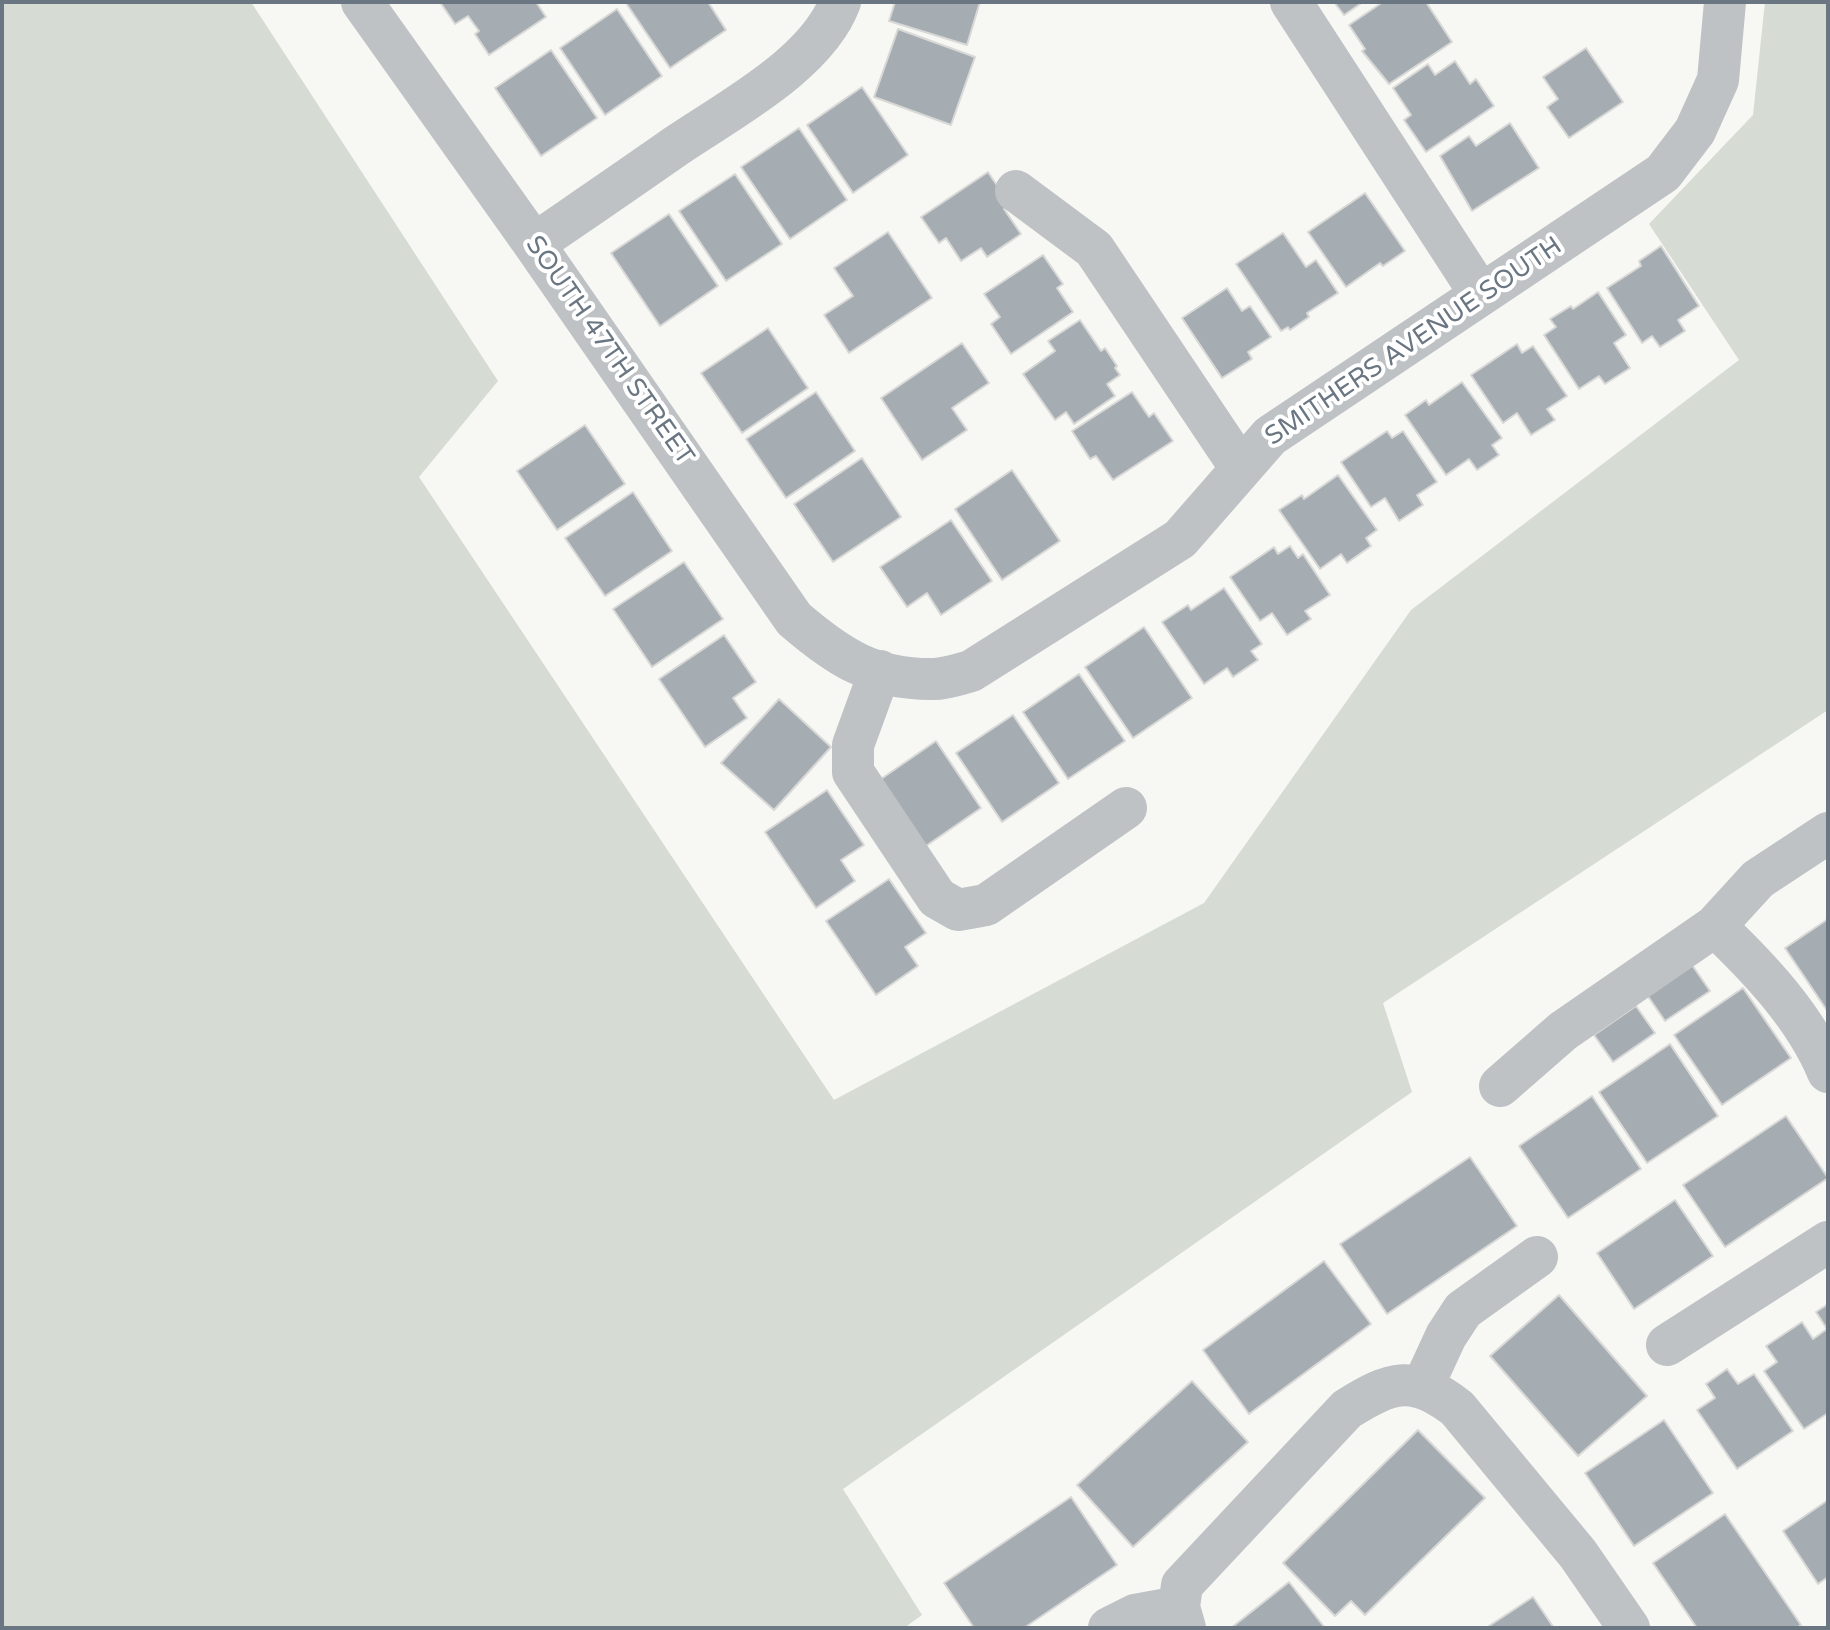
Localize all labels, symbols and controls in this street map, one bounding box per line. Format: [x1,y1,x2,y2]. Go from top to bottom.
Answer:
street label: SOUTH 47TH STREET [518,231,700,471]
street label: SMITHERS AVENUE SOUTH [1260,231,1568,453]

